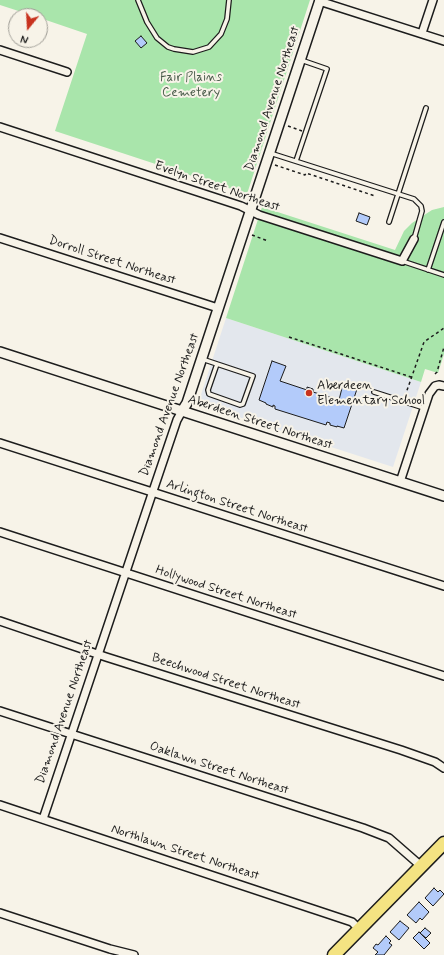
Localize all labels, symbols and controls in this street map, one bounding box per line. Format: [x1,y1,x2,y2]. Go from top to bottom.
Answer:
north arrow [8,8,48,48]
street label: Diamond Avenue Northeast [242,25,304,173]
text: N [19,31,30,46]
park label: Fair Plains Cemetery [160,70,222,101]
street label: Evelyn Street Northeast [152,158,282,216]
street label: Dorroll Street Northeast [46,233,178,289]
street label: Diamond Avenue Northeast [137,331,203,479]
place label: Aberdeen Elementary School [317,378,425,409]
marker: Aberdeen Elementary School [304,388,314,398]
street label: Aberdeen Street Northeast [186,392,334,454]
street label: Arlington Street Northeast [164,477,310,537]
street label: Hollywood Street Northeast [153,563,299,623]
street label: Diamond Avenue Northeast [33,638,97,786]
street label: Beechwood Street Northeast [150,651,302,713]
street label: Oaklawn Street Northeast [147,739,291,799]
street label: Northlawn Street Northeast [109,822,261,884]

